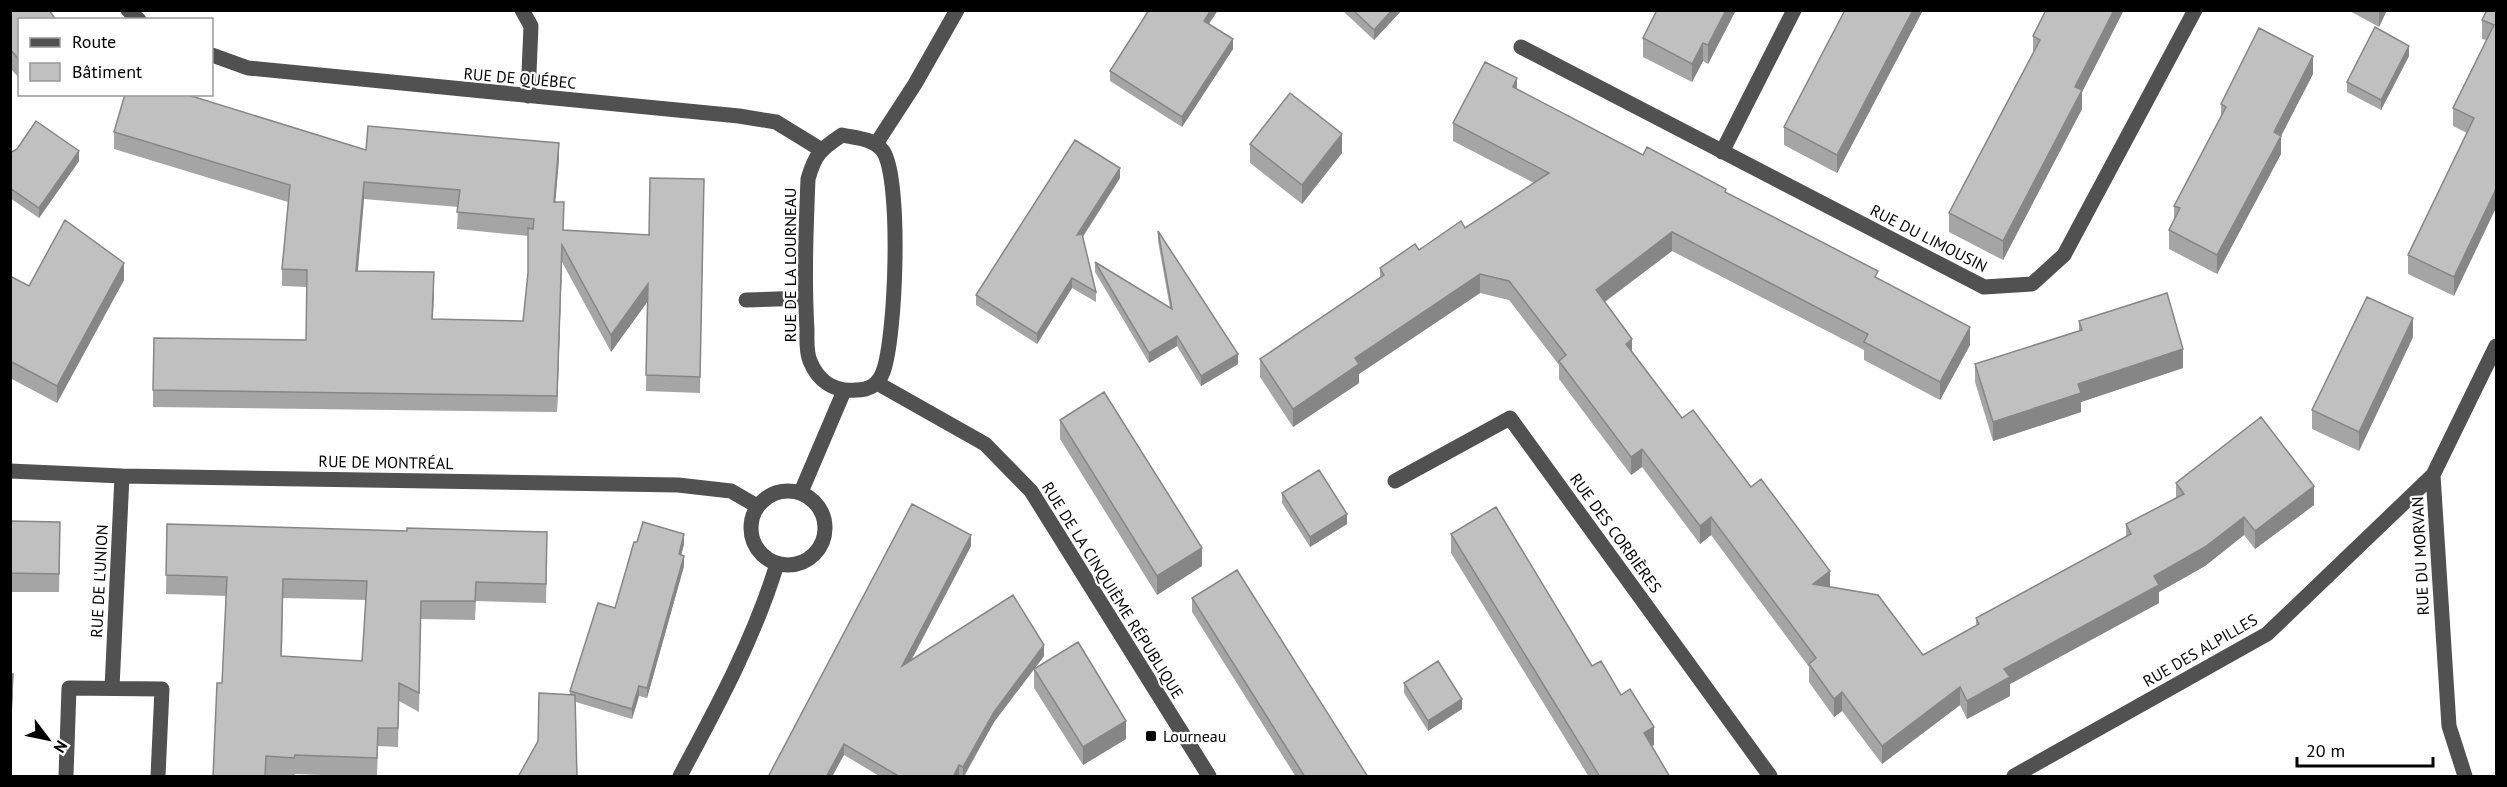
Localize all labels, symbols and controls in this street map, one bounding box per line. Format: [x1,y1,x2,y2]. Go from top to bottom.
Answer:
legend [18,18,213,96]
text: Route [72,30,116,53]
text: Bâtiment [72,60,142,83]
street label: RUE DE QUÉBEC [463,63,577,93]
street label: RUE DE LA LOURNEAU [780,188,800,342]
street label: RUE DU LIMOUSIN [1867,200,1991,276]
street label: RUE DE MONTRÉAL [318,451,454,473]
street label: RUE DES CORBIÈRES [1566,469,1666,597]
street label: RUE DE LA CINQUIÈME RÉPUBLIQUE [1038,478,1188,702]
street label: RUE DU MORVAN [2407,496,2433,616]
street label: RUE DE L'UNION [86,524,112,638]
street label: RUE DES ALPILLES [2139,609,2261,691]
north arrow [18,709,78,769]
place label: Lourneau [1163,726,1226,746]
marker: Lourneau [1144,729,1158,743]
scale bar [2297,730,2434,768]
text: N [49,737,72,757]
text: 20 m [2306,739,2345,762]

